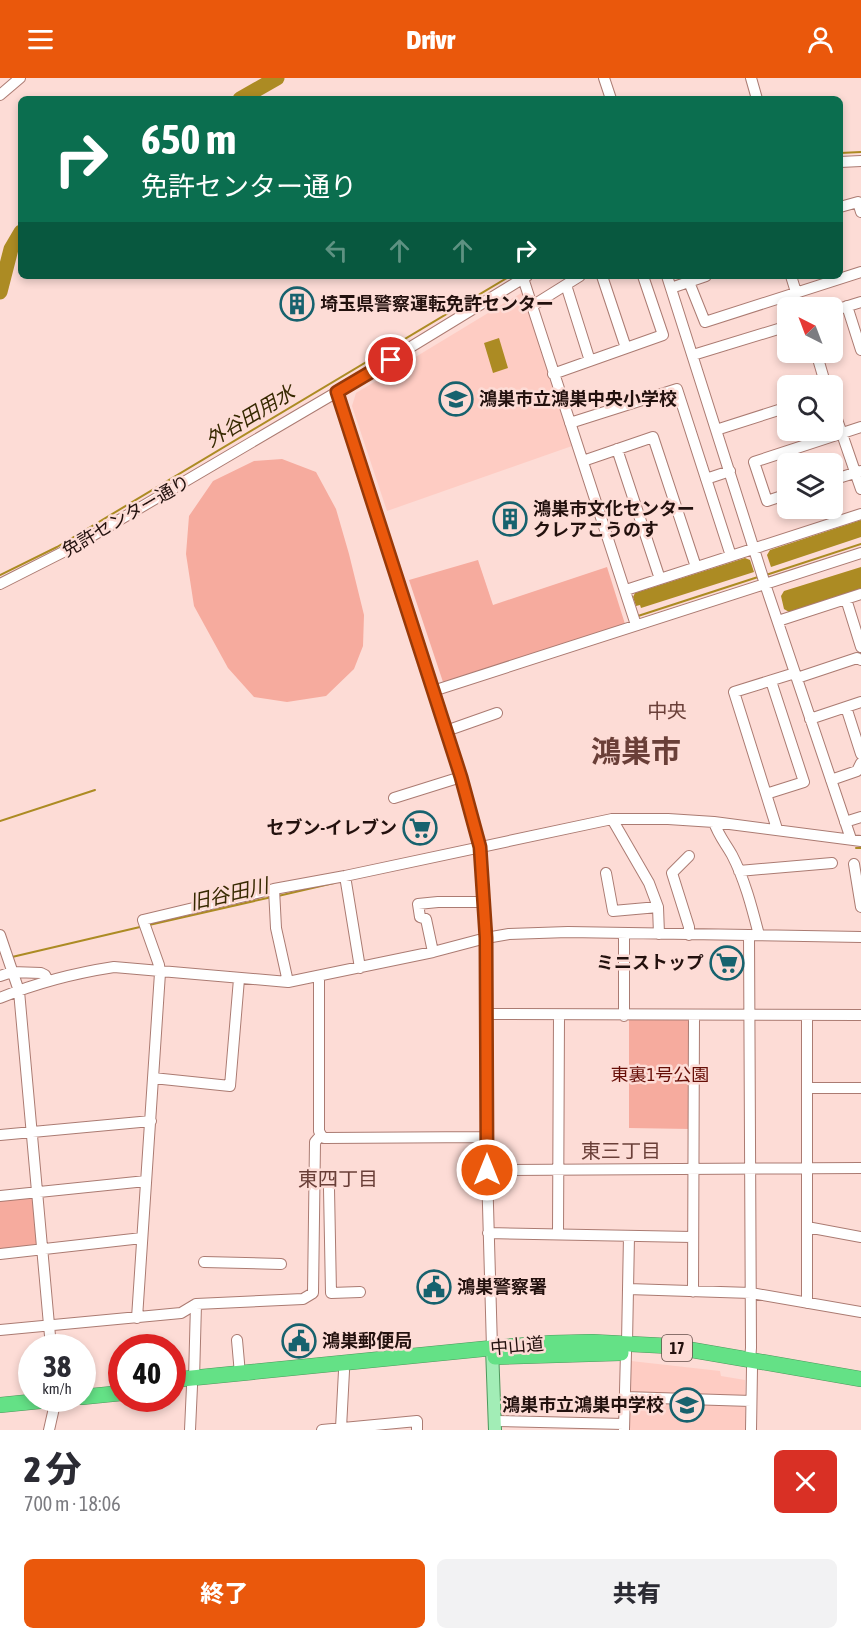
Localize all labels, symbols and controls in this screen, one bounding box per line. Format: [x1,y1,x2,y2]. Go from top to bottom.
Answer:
icon: menu [24,23,57,56]
icon: person [804,23,837,56]
text: Drivr [406,24,455,55]
text: 650 m [141,115,236,163]
icon: right [42,120,120,198]
text: 免許センター通り [141,171,357,202]
icon: left [320,234,353,267]
icon: ahead [383,234,416,267]
icon: ahead [446,234,479,267]
icon: right [509,234,542,267]
building icon: 埼玉県警察運転免許センター [279,286,315,322]
place label: 埼玉県警察運転免許センター [320,293,554,314]
north arrow [777,297,843,363]
map controls [777,297,843,519]
pin [365,334,416,385]
icon: arrive [374,343,407,376]
button: search [777,375,843,441]
water label: 外谷田用水 [201,379,300,451]
school or university icon: 鴻巣市立鴻巣中央小学校 [438,381,474,417]
place label: 鴻巣市立鴻巣中央小学校 [479,388,677,409]
button: layers [777,453,843,519]
street label: 免許センター通り [58,470,193,561]
place label: 鴻巣市文化センター クレアこうのす [533,498,695,540]
building icon: 鴻巣市文化センター クレアこうのす [492,501,528,537]
district label: 中央 [647,699,687,722]
district label: 鴻巣市 [591,734,681,768]
supermarket icon: セブン-イレブン [402,810,438,846]
place label: セブン-イレブン [267,817,397,838]
water label: 旧谷田川 [187,873,272,914]
supermarket icon: ミニストップ [709,945,745,981]
place label: ミニストップ [596,952,704,973]
park label: 東裏1号公園 [611,1064,709,1085]
position arrow [455,1138,519,1202]
district label: 東三丁目 [581,1139,661,1162]
district label: 東四丁目 [298,1167,378,1190]
public building icon: 鴻巣警察署 [416,1269,452,1305]
place label: 鴻巣警察署 [457,1276,547,1297]
public building icon: 鴻巣郵便局 [281,1323,317,1359]
place label: 鴻巣郵便局 [322,1330,412,1351]
street label: 中山道 [489,1333,545,1358]
speed limit sign: 40 [108,1334,186,1412]
road number: 17 [662,1335,692,1361]
text: 38 [43,1349,71,1383]
text: km/h [42,1380,72,1397]
school or university icon: 鴻巣市立鴻巣中学校 [669,1387,705,1423]
place label: 鴻巣市立鴻巣中学校 [502,1394,664,1415]
text: 2 分 [24,1448,82,1490]
button: close [774,1450,837,1513]
text: 700 m · 18:06 [24,1492,121,1515]
button: 終了 [24,1559,425,1628]
button: 共有 [437,1559,837,1628]

